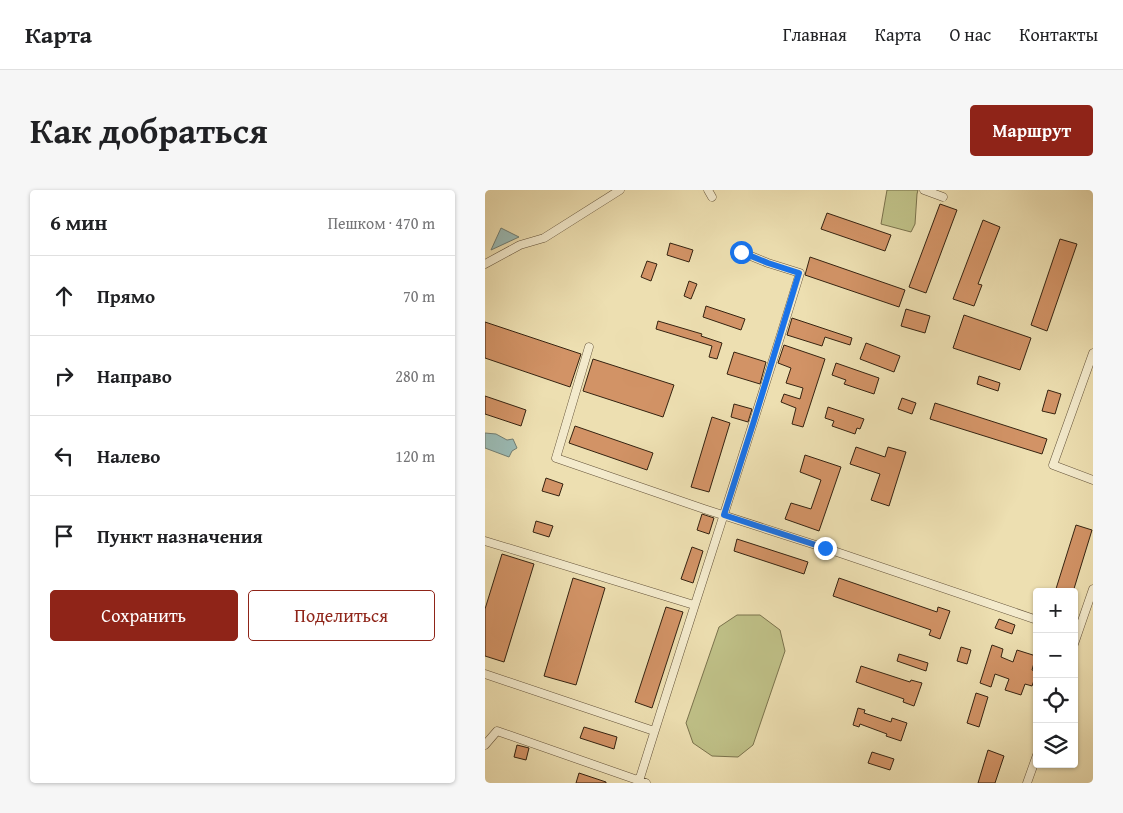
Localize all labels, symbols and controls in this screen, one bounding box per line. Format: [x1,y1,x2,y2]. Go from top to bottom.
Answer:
text: Карта [25,17,92,52]
text: Главная [783,21,847,48]
text: Карта [875,21,921,48]
text: О нас [949,21,991,48]
text: Контакты [1019,21,1098,48]
text: Как добраться [30,105,268,156]
button: Маршрут [970,105,1093,156]
text: 6 мин [50,207,107,238]
text: Пешком · 470 m [328,211,435,235]
route start [730,241,753,264]
icon: ahead [50,282,78,310]
text: Прямо [97,282,155,310]
text: 70 m [403,284,435,308]
icon: right [50,362,78,390]
text: Направо [97,362,172,390]
text: 280 m [395,364,435,388]
icon: left [50,442,78,470]
text: Налево [97,442,160,470]
text: 120 m [395,444,435,468]
icon: arrive [50,522,78,550]
text: Пункт назначения [97,522,263,550]
route end [814,537,837,560]
map controls [1033,588,1078,768]
button: + [1033,588,1078,633]
button: Сохранить [50,590,238,641]
button: Поделиться [248,590,435,641]
button: − [1033,633,1078,678]
button: locate [1033,678,1078,723]
button: layers [1033,723,1078,768]

